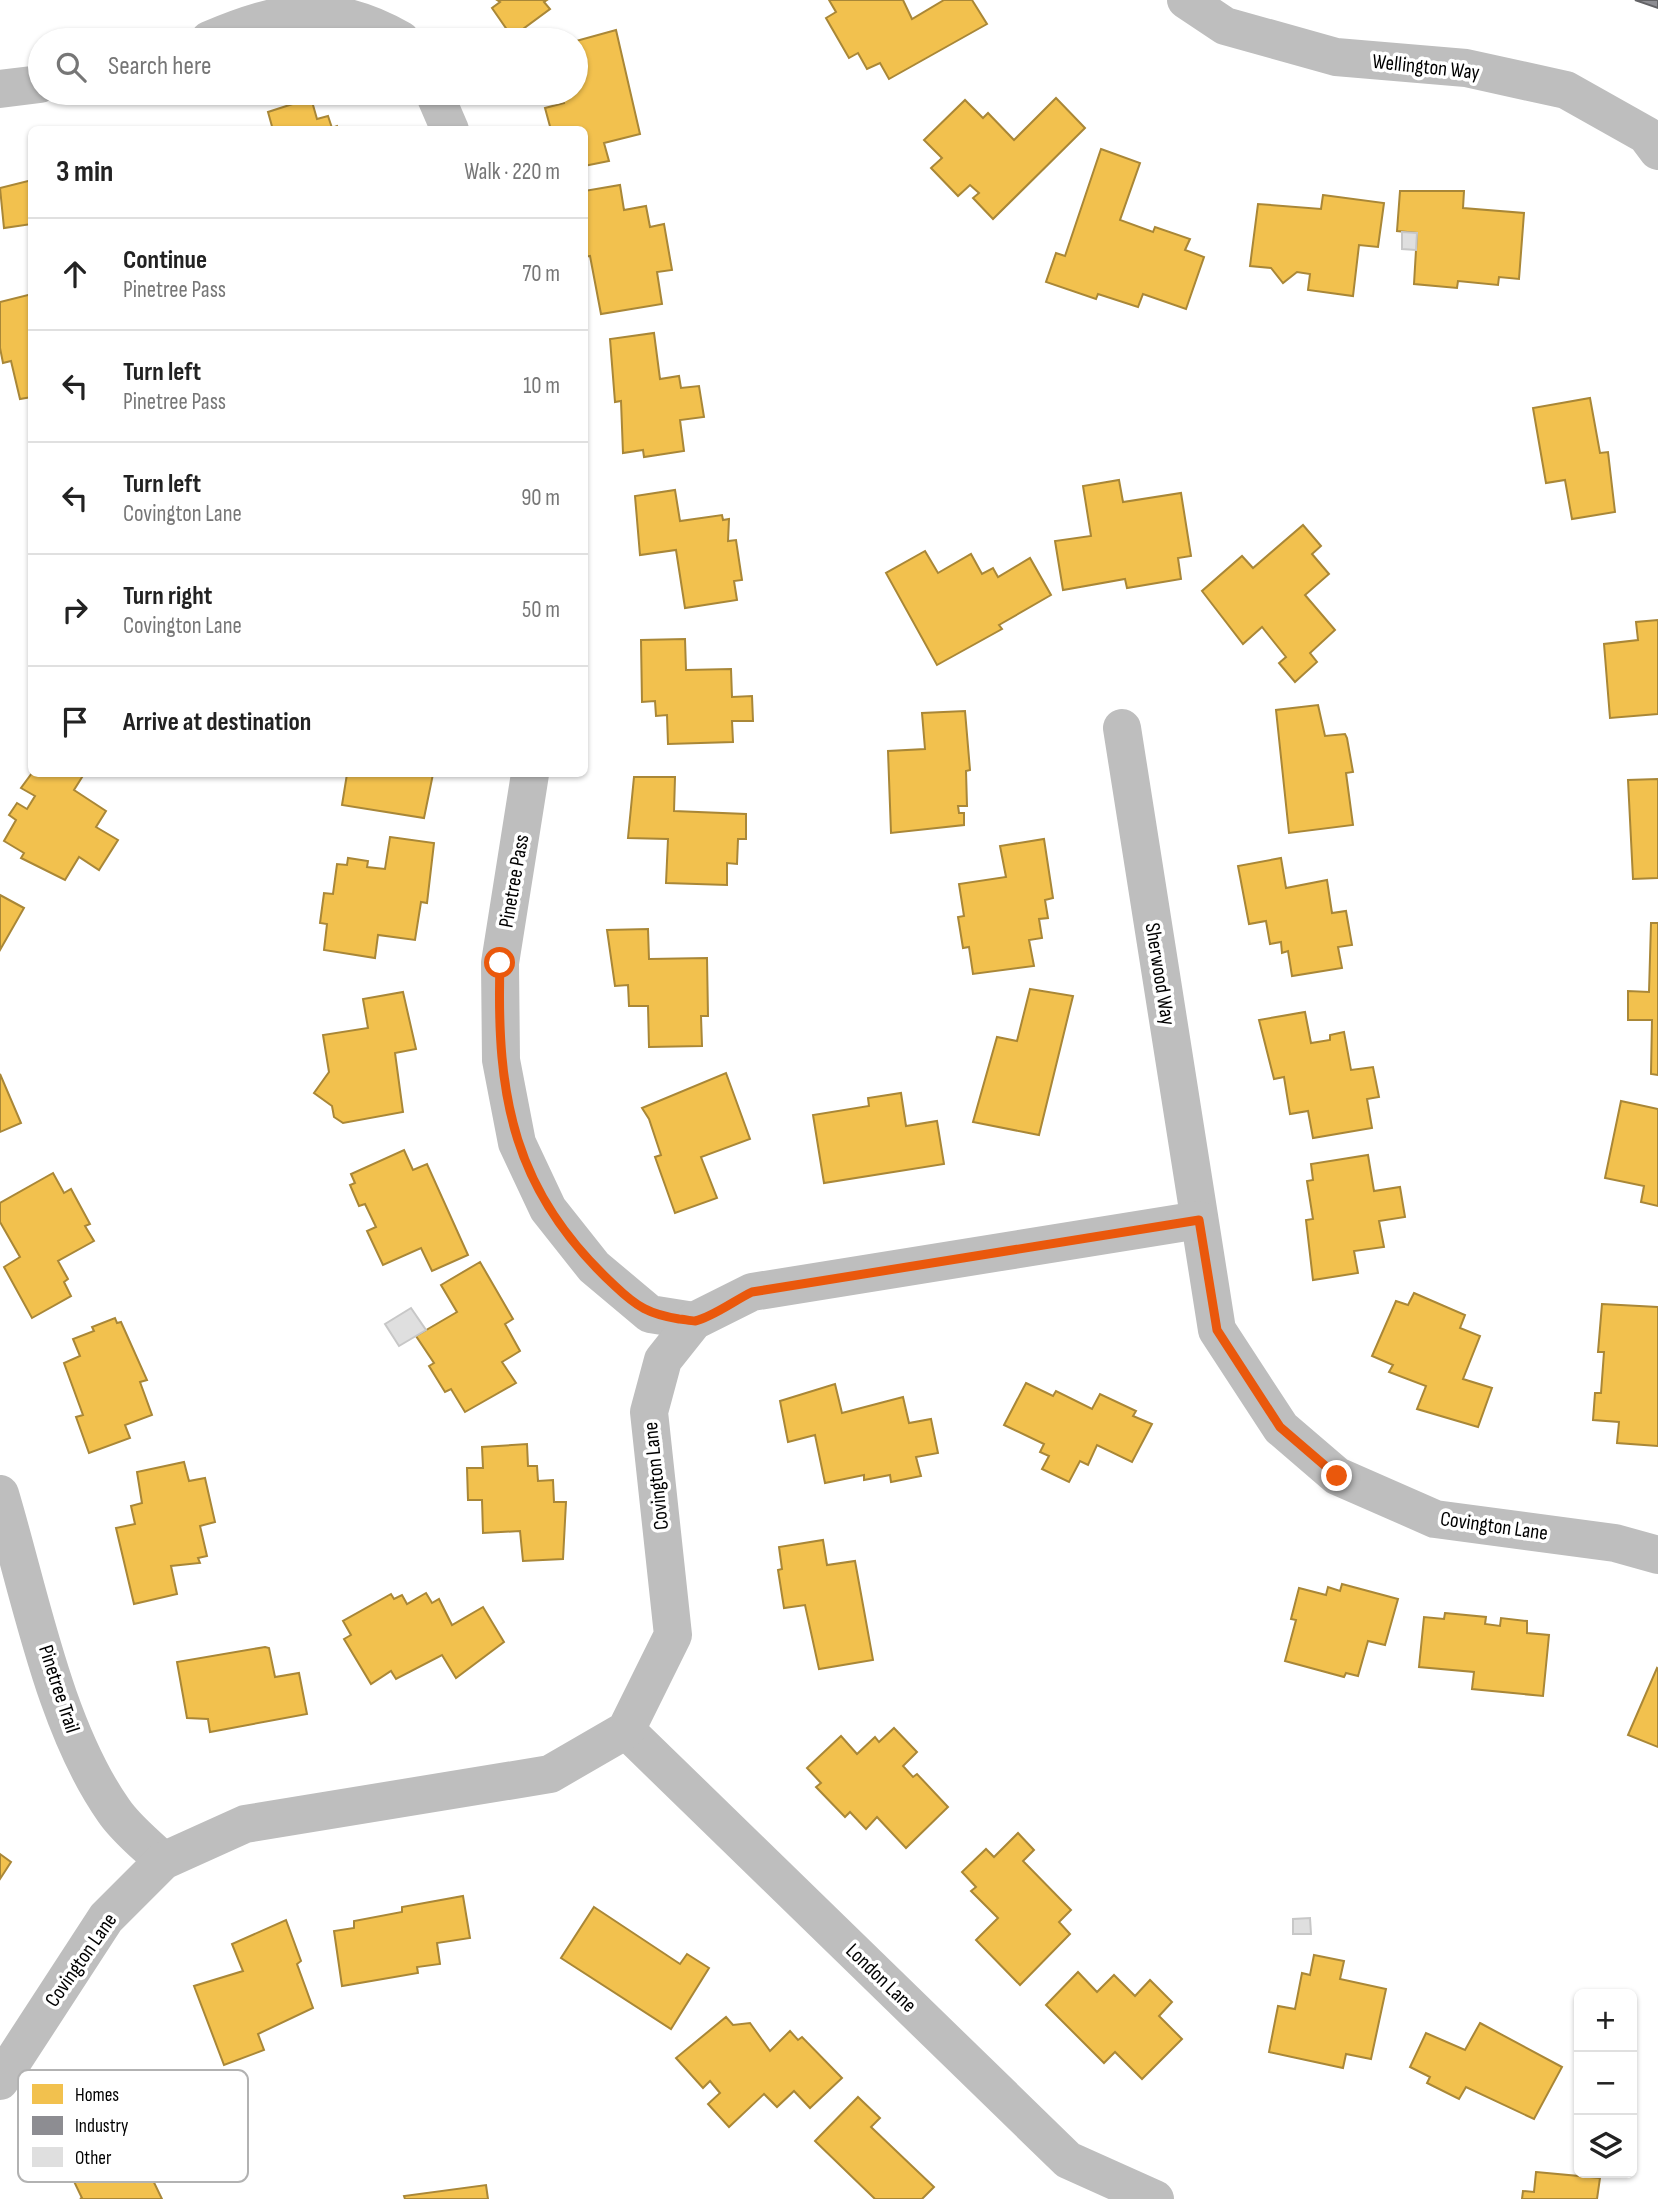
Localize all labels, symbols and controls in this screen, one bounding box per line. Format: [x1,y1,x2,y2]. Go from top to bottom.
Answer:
search box [28,28,588,105]
icon: search [52,48,90,86]
street label: Wellington Way [1371,49,1481,85]
text: Search here [108,51,211,82]
text: 3 min [56,154,113,190]
text: Walk · 220 m [464,158,560,186]
text: Continue [123,245,207,276]
icon: ahead [56,255,94,293]
text: 70 m [522,260,560,288]
text: Pinetree Pass [123,276,226,304]
text: Turn left [123,357,201,388]
icon: left [56,367,94,405]
text: 10 m [523,372,560,400]
text: Pinetree Pass [123,388,226,416]
text: Turn left [123,469,201,500]
icon: left [56,479,94,517]
text: 90 m [521,484,560,512]
text: Covington Lane [123,500,242,528]
text: Turn right [123,581,212,612]
icon: right [56,591,94,629]
text: 50 m [522,596,560,624]
text: Covington Lane [123,612,242,640]
icon: arrive [56,703,94,741]
text: Arrive at destination [123,707,311,738]
street label: Pinetree Pass [494,833,534,929]
street label: Sherwood Way [1140,921,1180,1027]
route start [484,947,515,978]
street label: Covington Lane [638,1421,674,1531]
route end [1321,1460,1352,1491]
street label: Covington Lane [1439,1506,1549,1546]
street label: Pinetree Trail [33,1642,85,1736]
street label: Covington Lane [40,1908,122,2012]
street label: London Lane [841,1938,921,2018]
map controls [1574,1989,1637,2178]
button: + [1574,1989,1637,2052]
button: − [1574,2052,1637,2115]
legend [18,2070,248,2182]
text: Homes [75,2084,119,2107]
text: Industry [75,2115,129,2138]
button: layers [1574,2115,1637,2178]
text: Other [75,2147,112,2170]

